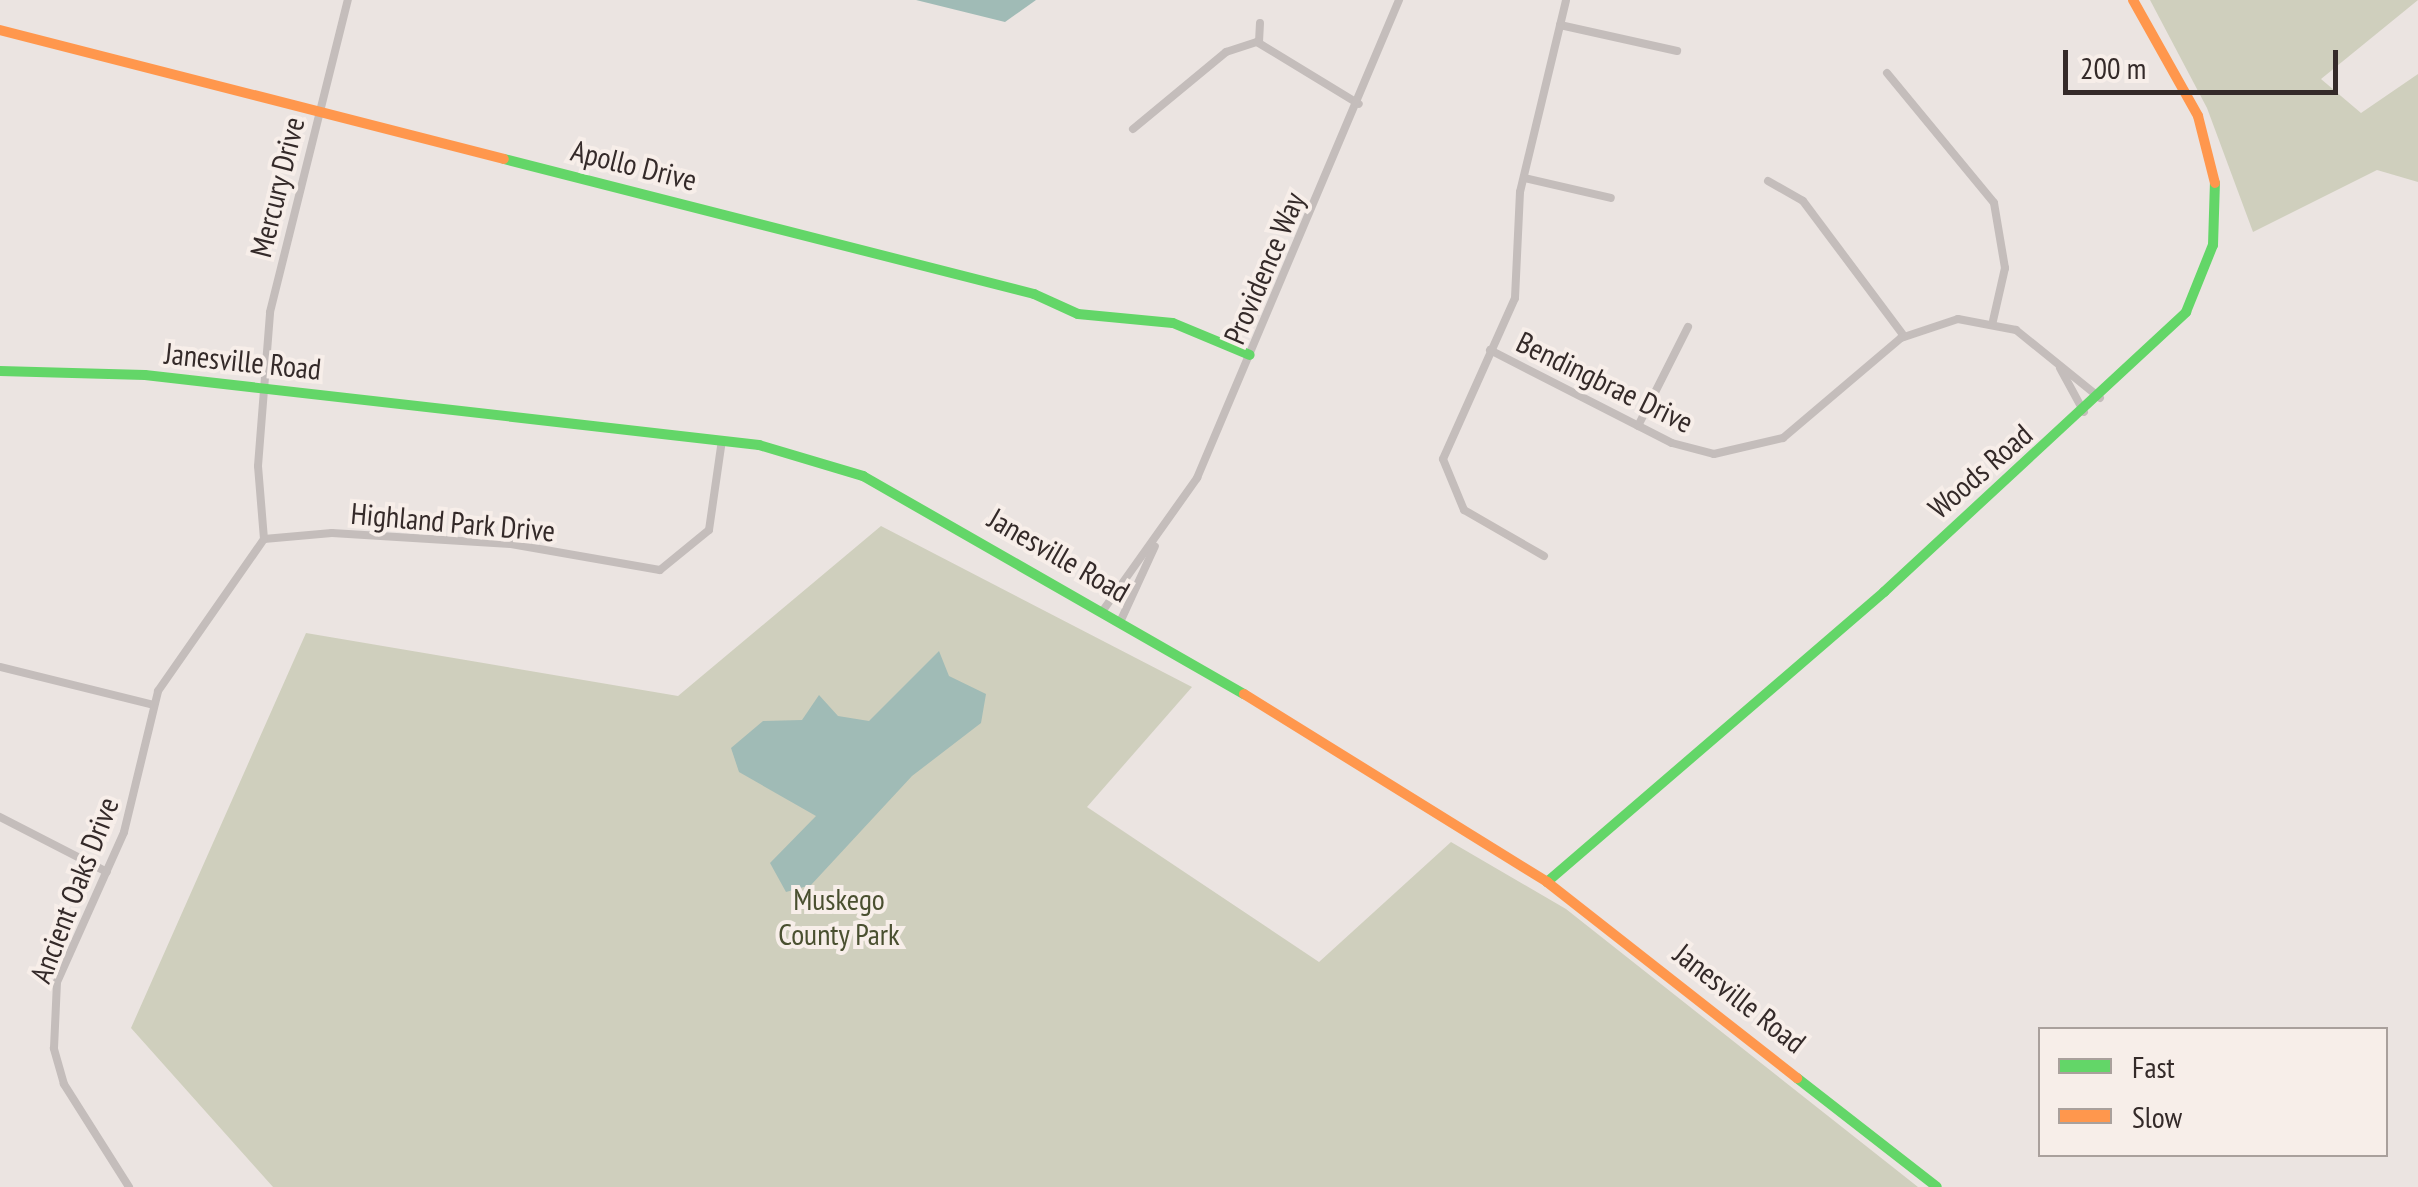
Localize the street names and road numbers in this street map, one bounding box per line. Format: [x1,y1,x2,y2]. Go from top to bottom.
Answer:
street label: Mercury Drive [242,113,312,261]
street label: Apollo Drive [568,132,700,198]
street label: Providence Way [1216,187,1312,349]
street label: Bendingbrae Drive [1511,324,1699,440]
street label: Janesville Road [163,335,323,387]
street label: Woods Road [1921,416,2039,526]
street label: Highland Park Drive [349,495,557,549]
street label: Janesville Road [982,500,1136,610]
street label: Ancient Oaks Drive [22,792,126,988]
street label: Janesville Road [1667,935,1813,1061]

